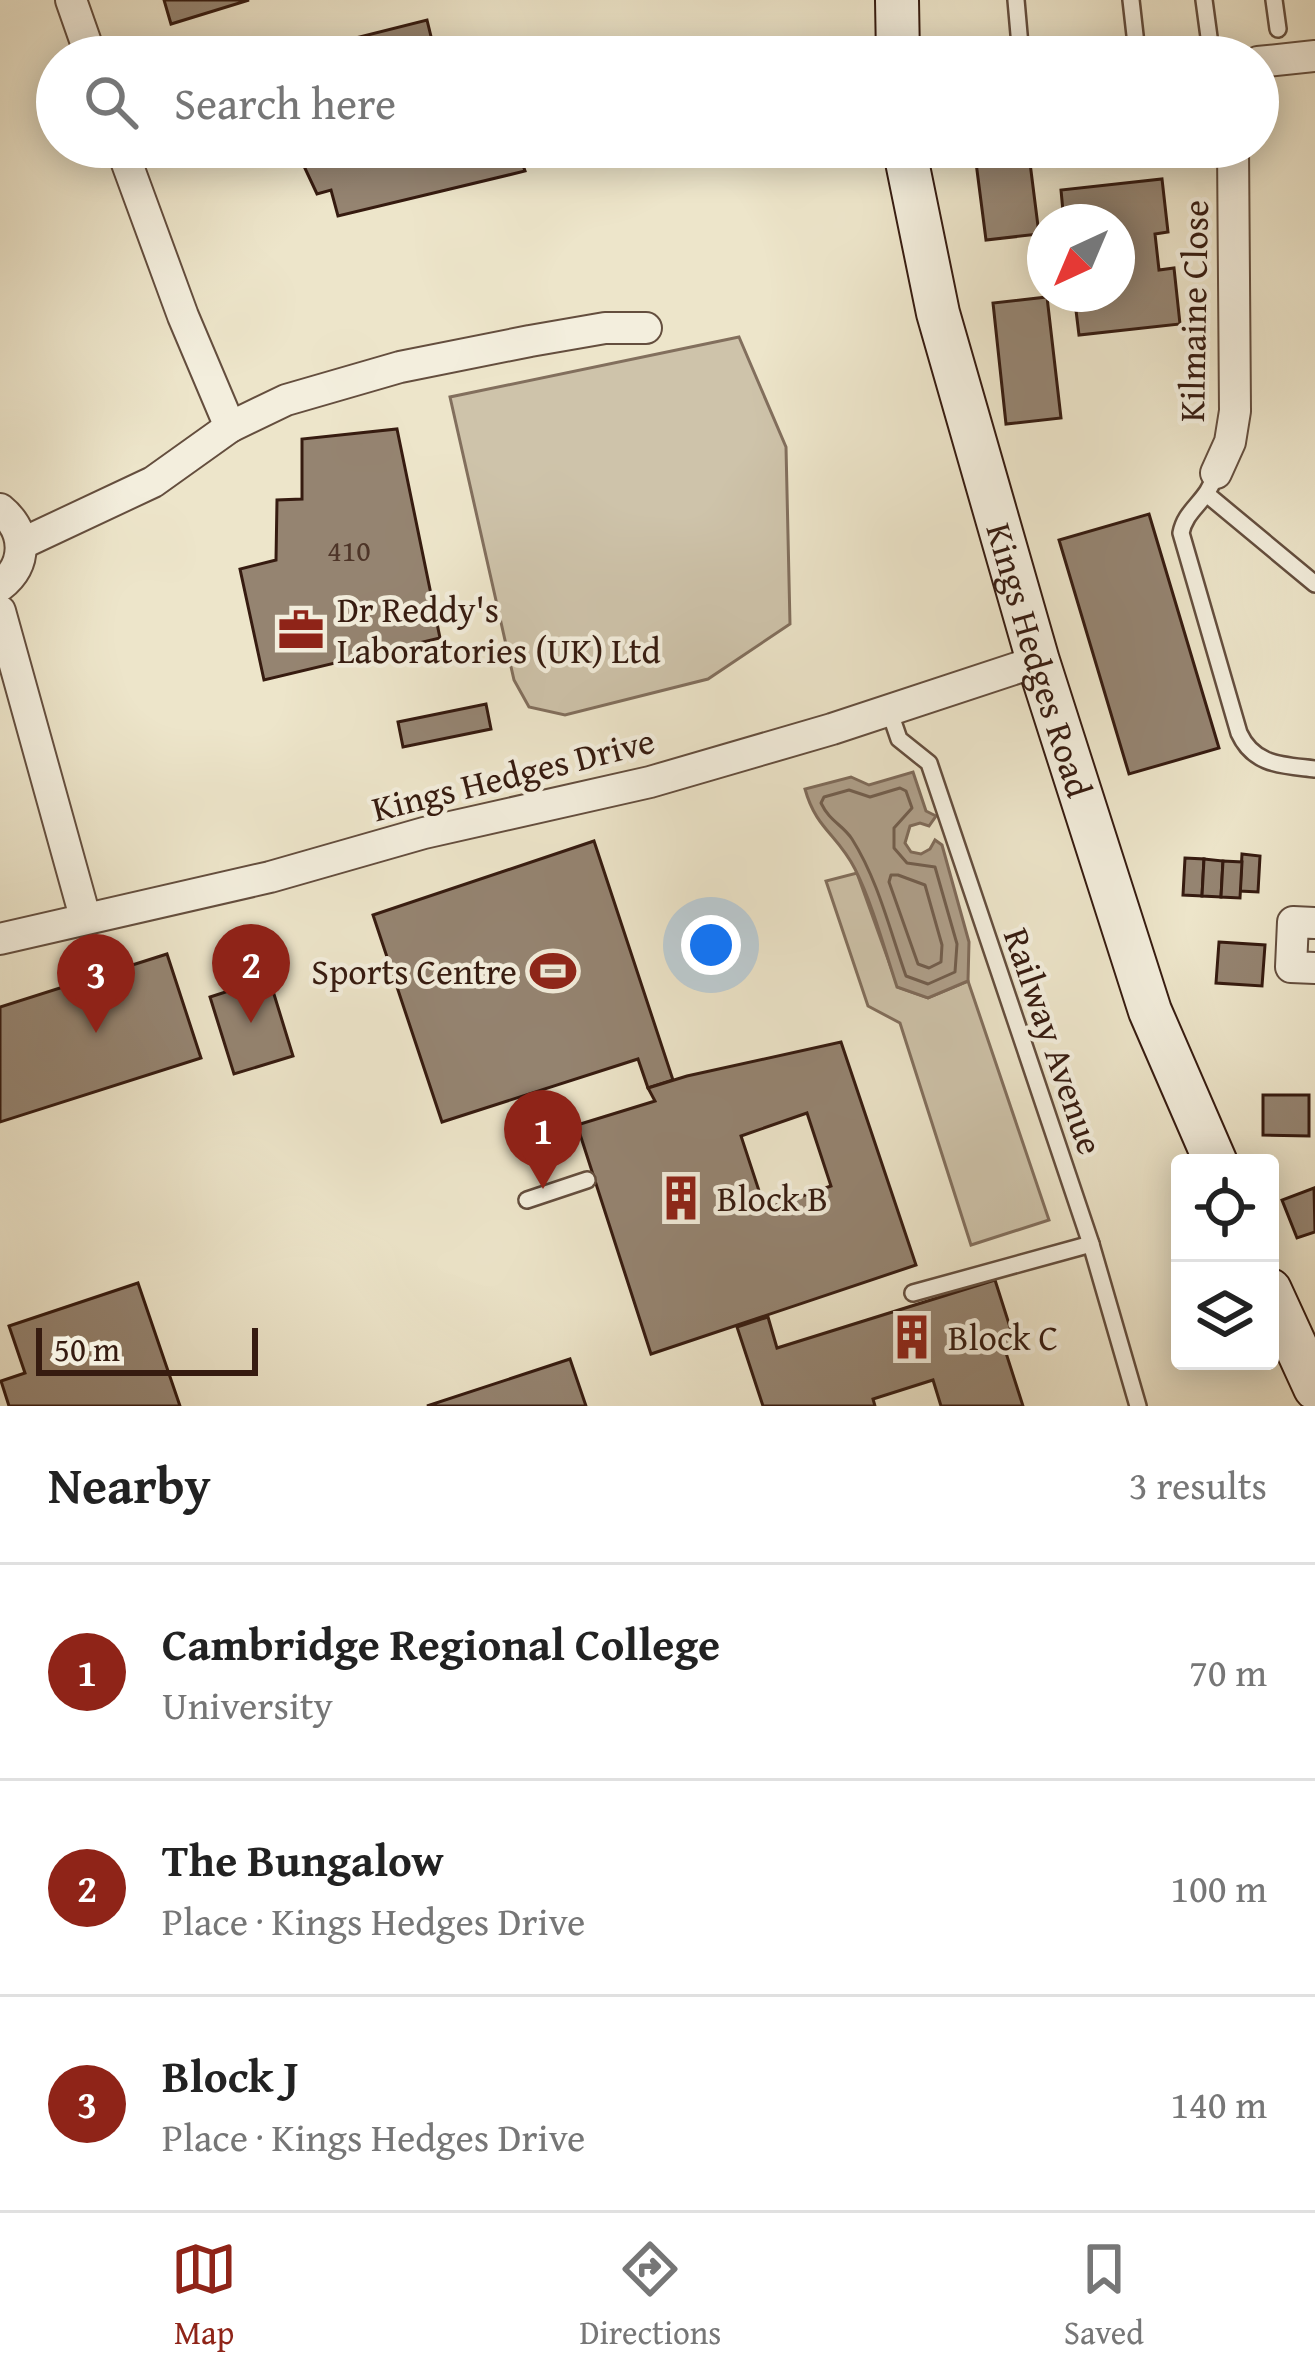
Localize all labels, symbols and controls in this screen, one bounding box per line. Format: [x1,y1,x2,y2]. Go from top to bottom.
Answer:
search box [36,36,1279,168]
icon: search [78,69,144,135]
text: Search here [174,70,396,135]
street label: Kilmaine Close [1164,199,1221,423]
north arrow [1027,204,1135,312]
street label: Kings Hedges Road [974,516,1107,804]
house number: 410 [327,528,371,572]
place label: Dr Reddy's Laboratories (UK) Ltd [337,582,661,676]
office icon: Dr Reddy's Laboratories (UK) Ltd [276,605,326,655]
street label: Kings Hedges Drive [366,713,660,834]
your location [681,915,741,975]
street label: Railway Avenue [991,920,1118,1161]
pin: 2 [212,924,290,1023]
pin: 3 [57,934,135,1033]
place label: Sports Centre [311,944,517,997]
sports icon: Sports Centre [528,946,578,996]
pin: 1 [504,1090,582,1189]
map controls [1171,1154,1279,1370]
button: locate [1171,1154,1279,1262]
place label: Block B [717,1171,828,1224]
building icon: Block B [656,1173,706,1223]
button: layers [1171,1262,1279,1370]
place label: Block C [948,1310,1058,1363]
building icon: Block C [887,1312,937,1362]
scale bar [36,1322,258,1375]
text: 50 m [54,1325,120,1373]
text: Nearby [48,1447,211,1522]
text: 3 results [1129,1456,1267,1513]
text: Cambridge Regional College [162,1611,720,1676]
text: 1 [77,1643,97,1700]
text: 70 m [1189,1643,1267,1700]
text: University [162,1676,333,1733]
text: The Bungalow [162,1827,444,1892]
text: 2 [77,1859,97,1916]
text: 100 m [1170,1859,1267,1916]
text: Place · Kings Hedges Drive [162,1892,585,1949]
text: Block J [162,2043,299,2108]
text: 3 [77,2075,97,2132]
text: 140 m [1170,2075,1267,2132]
text: Place · Kings Hedges Drive [162,2108,585,2165]
tab: Map [171,2236,237,2356]
tab: Directions [580,2236,721,2356]
tab: Saved [1064,2236,1144,2356]

